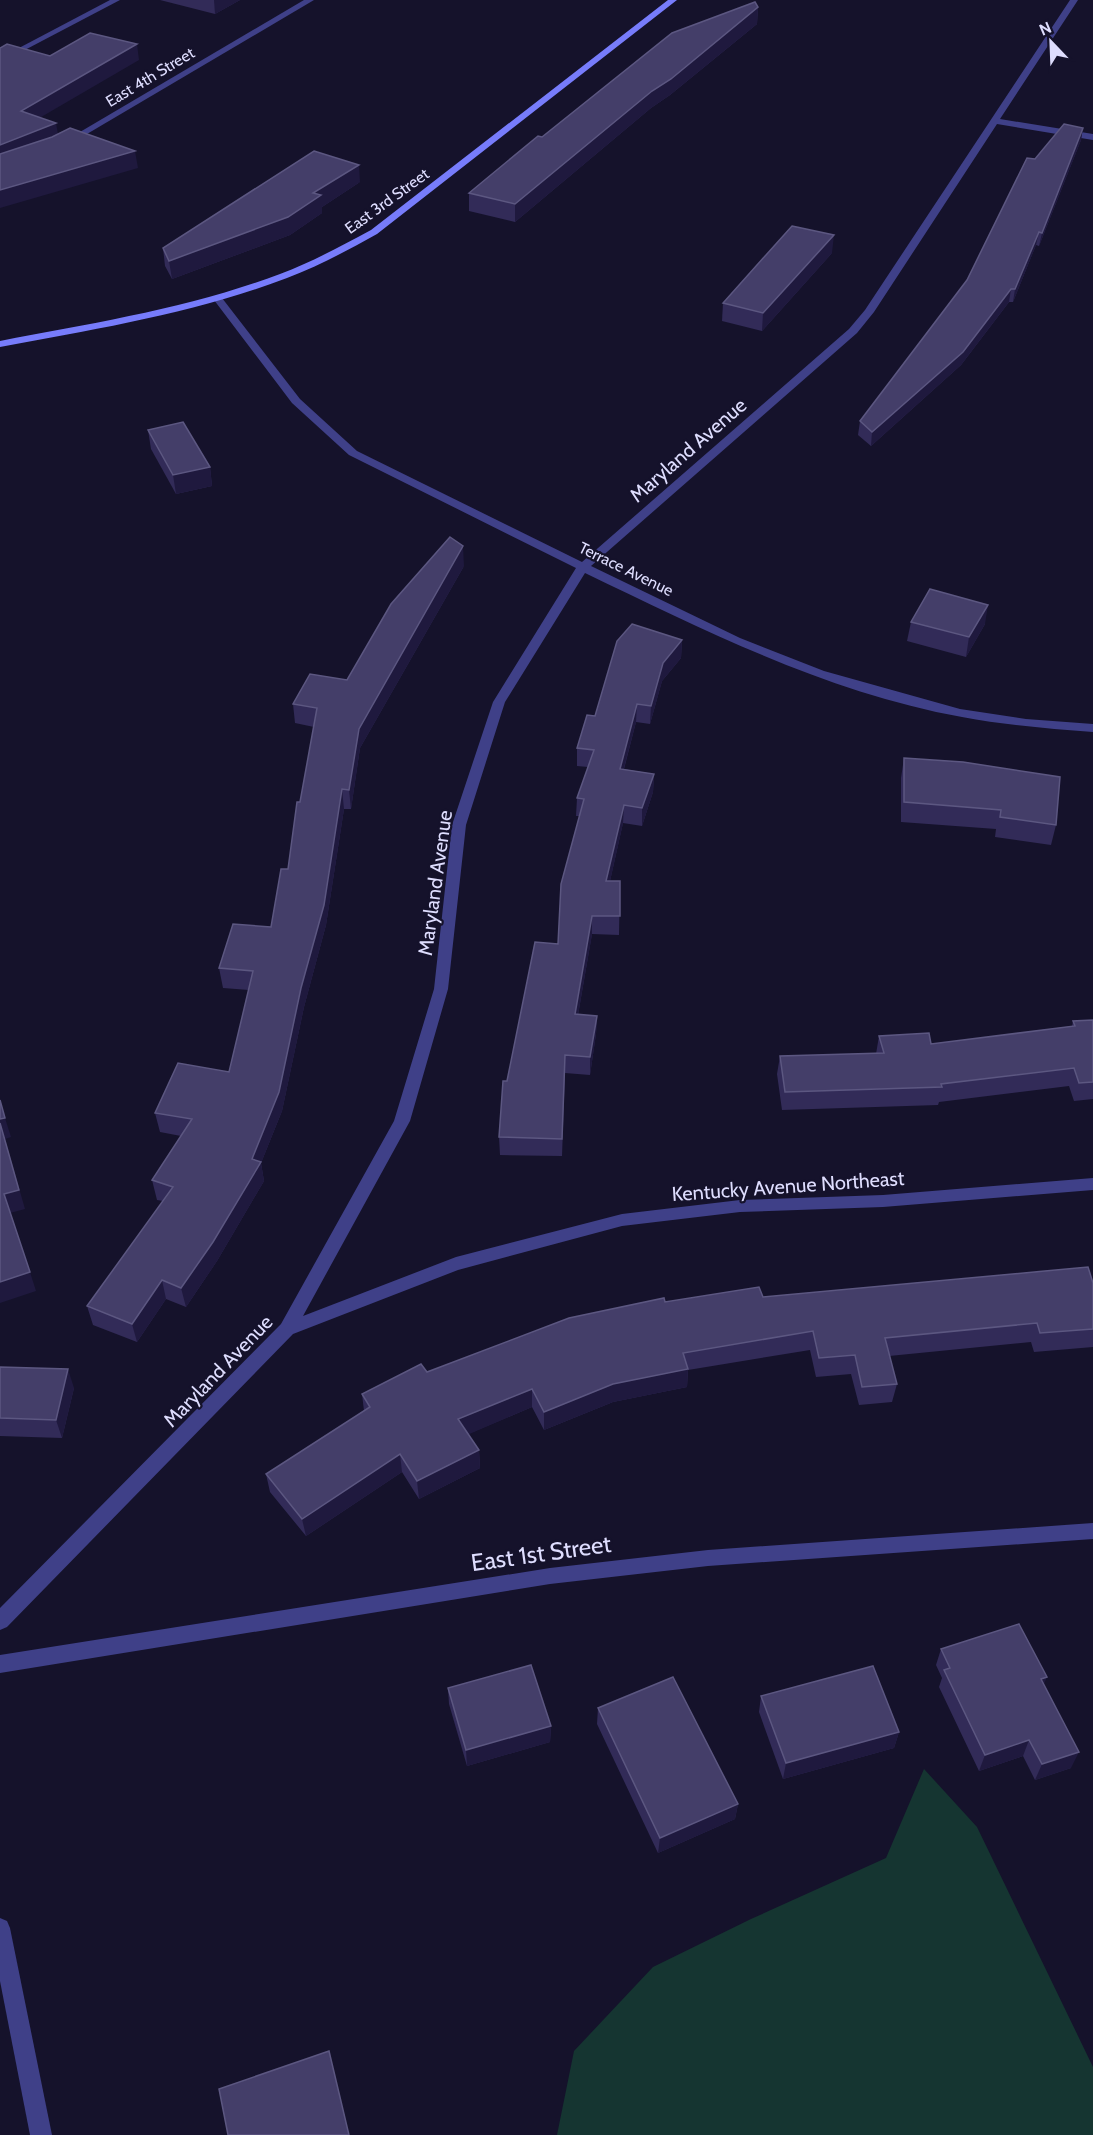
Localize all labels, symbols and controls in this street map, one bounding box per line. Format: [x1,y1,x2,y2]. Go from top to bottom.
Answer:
north arrow [1021,12,1081,72]
text: N [1036,18,1054,40]
street label: East 4th Street [102,43,198,111]
street label: East 3rd Street [341,164,433,238]
street label: Maryland Avenue [625,393,751,507]
street label: Terrace Avenue [576,538,676,600]
street label: Maryland Avenue [413,809,457,957]
street label: Kentucky Avenue Northeast [671,1166,905,1206]
street label: Maryland Avenue [158,1310,278,1432]
street label: East 1st Street [469,1529,613,1577]

